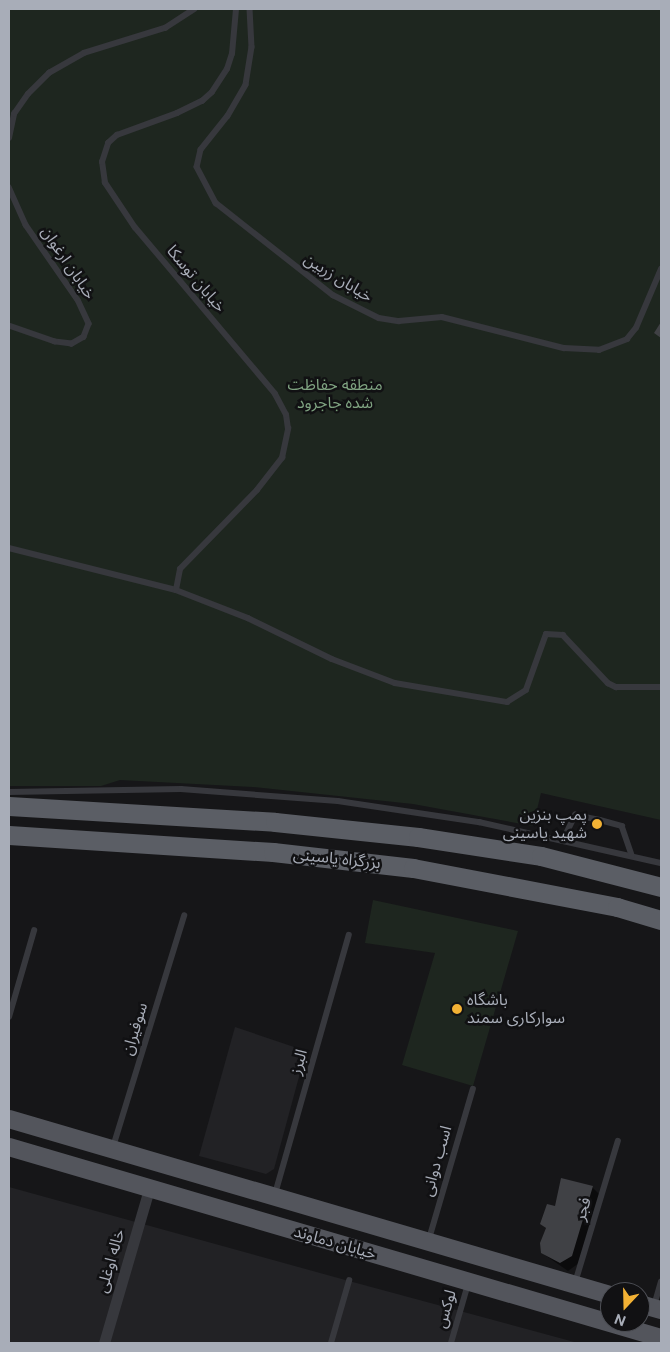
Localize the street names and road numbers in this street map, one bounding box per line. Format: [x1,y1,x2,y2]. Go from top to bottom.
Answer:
street label: خیابان ارغوان [37,223,99,303]
street label: خیابان توسکا [162,242,230,316]
street label: خیابان زربین [300,249,376,307]
street label: بزرگراه یاسینی [292,845,382,873]
street label: سوفیران [118,1000,152,1058]
street label: البرز [286,1047,312,1077]
street label: اسب دوانی [418,1124,456,1198]
street label: فجر [570,1195,596,1223]
street label: خیابان دماوند [292,1222,378,1264]
street label: خاله اوغلی [93,1227,129,1295]
street label: لوکس [431,1288,461,1330]

